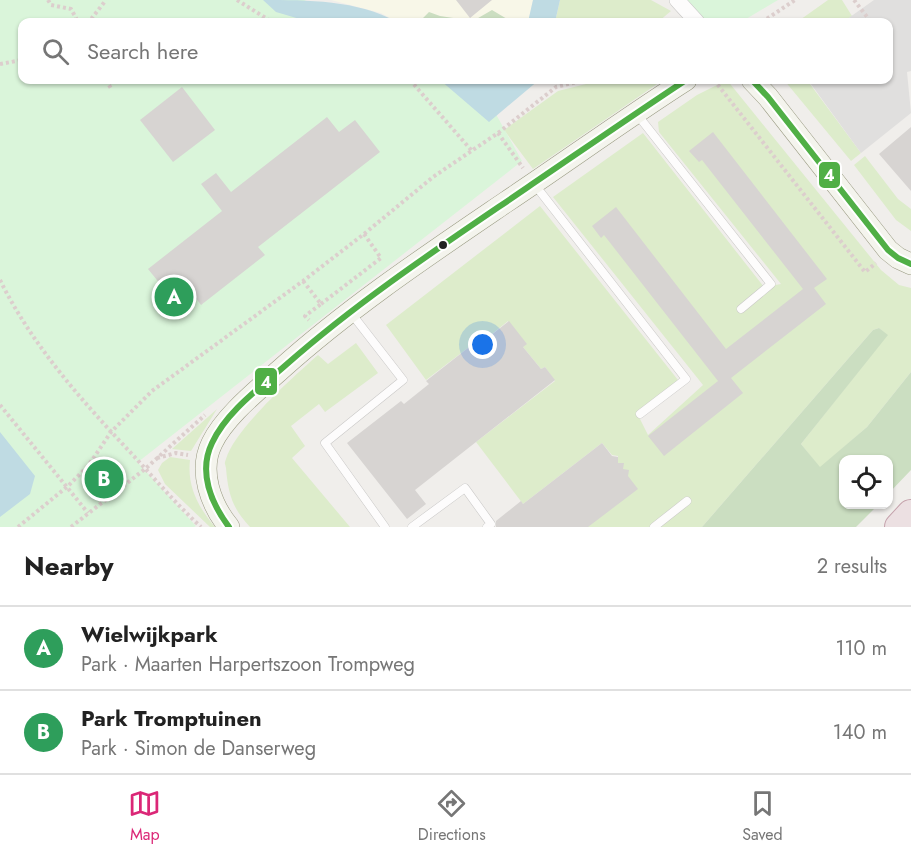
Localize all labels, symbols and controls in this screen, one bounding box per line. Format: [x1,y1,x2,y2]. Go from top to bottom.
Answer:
search box [18,18,893,84]
icon: search [39,35,72,68]
text: Search here [87,35,198,67]
line badge: 4 [818,161,841,189]
text: 4 [823,164,835,187]
unlabelled marker [437,239,449,251]
pin: A [154,274,194,320]
your location [468,330,497,359]
line badge: 4 [254,367,278,396]
text: 4 [260,371,272,394]
map controls [839,455,893,509]
button: locate [839,455,893,509]
pin: B [84,456,124,502]
text: Nearby [24,547,113,585]
text: 2 results [817,552,887,581]
text: Wielwijkpark [81,618,218,650]
text: A [36,634,51,663]
text: 110 m [835,634,887,663]
text: Park · Maarten Harpertszoon Trompweg [81,650,415,679]
text: Park Tromptuinen [81,702,262,734]
text: B [37,718,50,747]
text: 140 m [833,718,887,747]
text: Park · Simon de Danserweg [81,734,316,763]
tab: Map [128,787,161,846]
tab: Directions [418,787,486,846]
tab: Saved [742,787,783,846]

